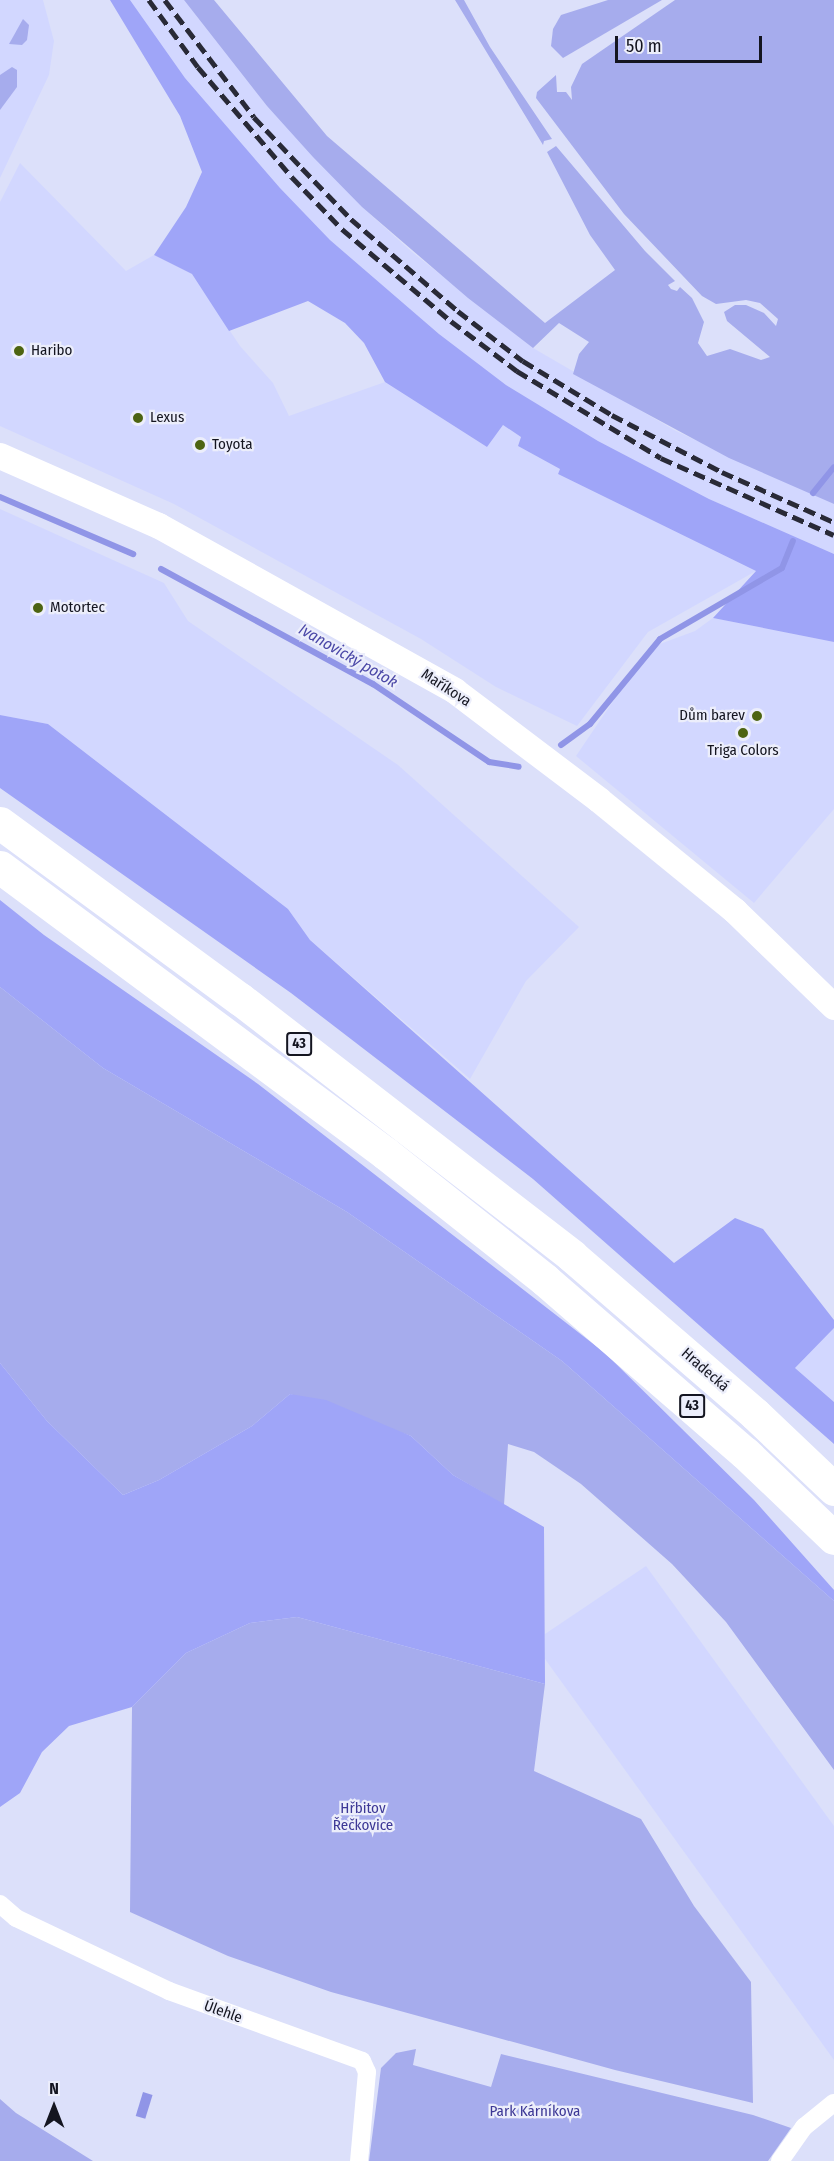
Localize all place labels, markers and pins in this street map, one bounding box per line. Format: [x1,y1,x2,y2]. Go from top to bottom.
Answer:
place label: Haribo [31,342,72,360]
marker: Haribo [12,344,26,358]
place label: Lexus [150,409,184,427]
marker: Lexus [131,411,145,425]
place label: Toyota [212,436,253,454]
marker: Toyota [193,438,207,452]
place label: Motortec [50,599,105,617]
marker: Motortec [31,601,45,615]
place label: Dům barev [679,707,745,725]
marker: Dům barev [750,709,764,723]
marker: Triga Colors [736,726,750,740]
place label: Triga Colors [707,742,779,760]

